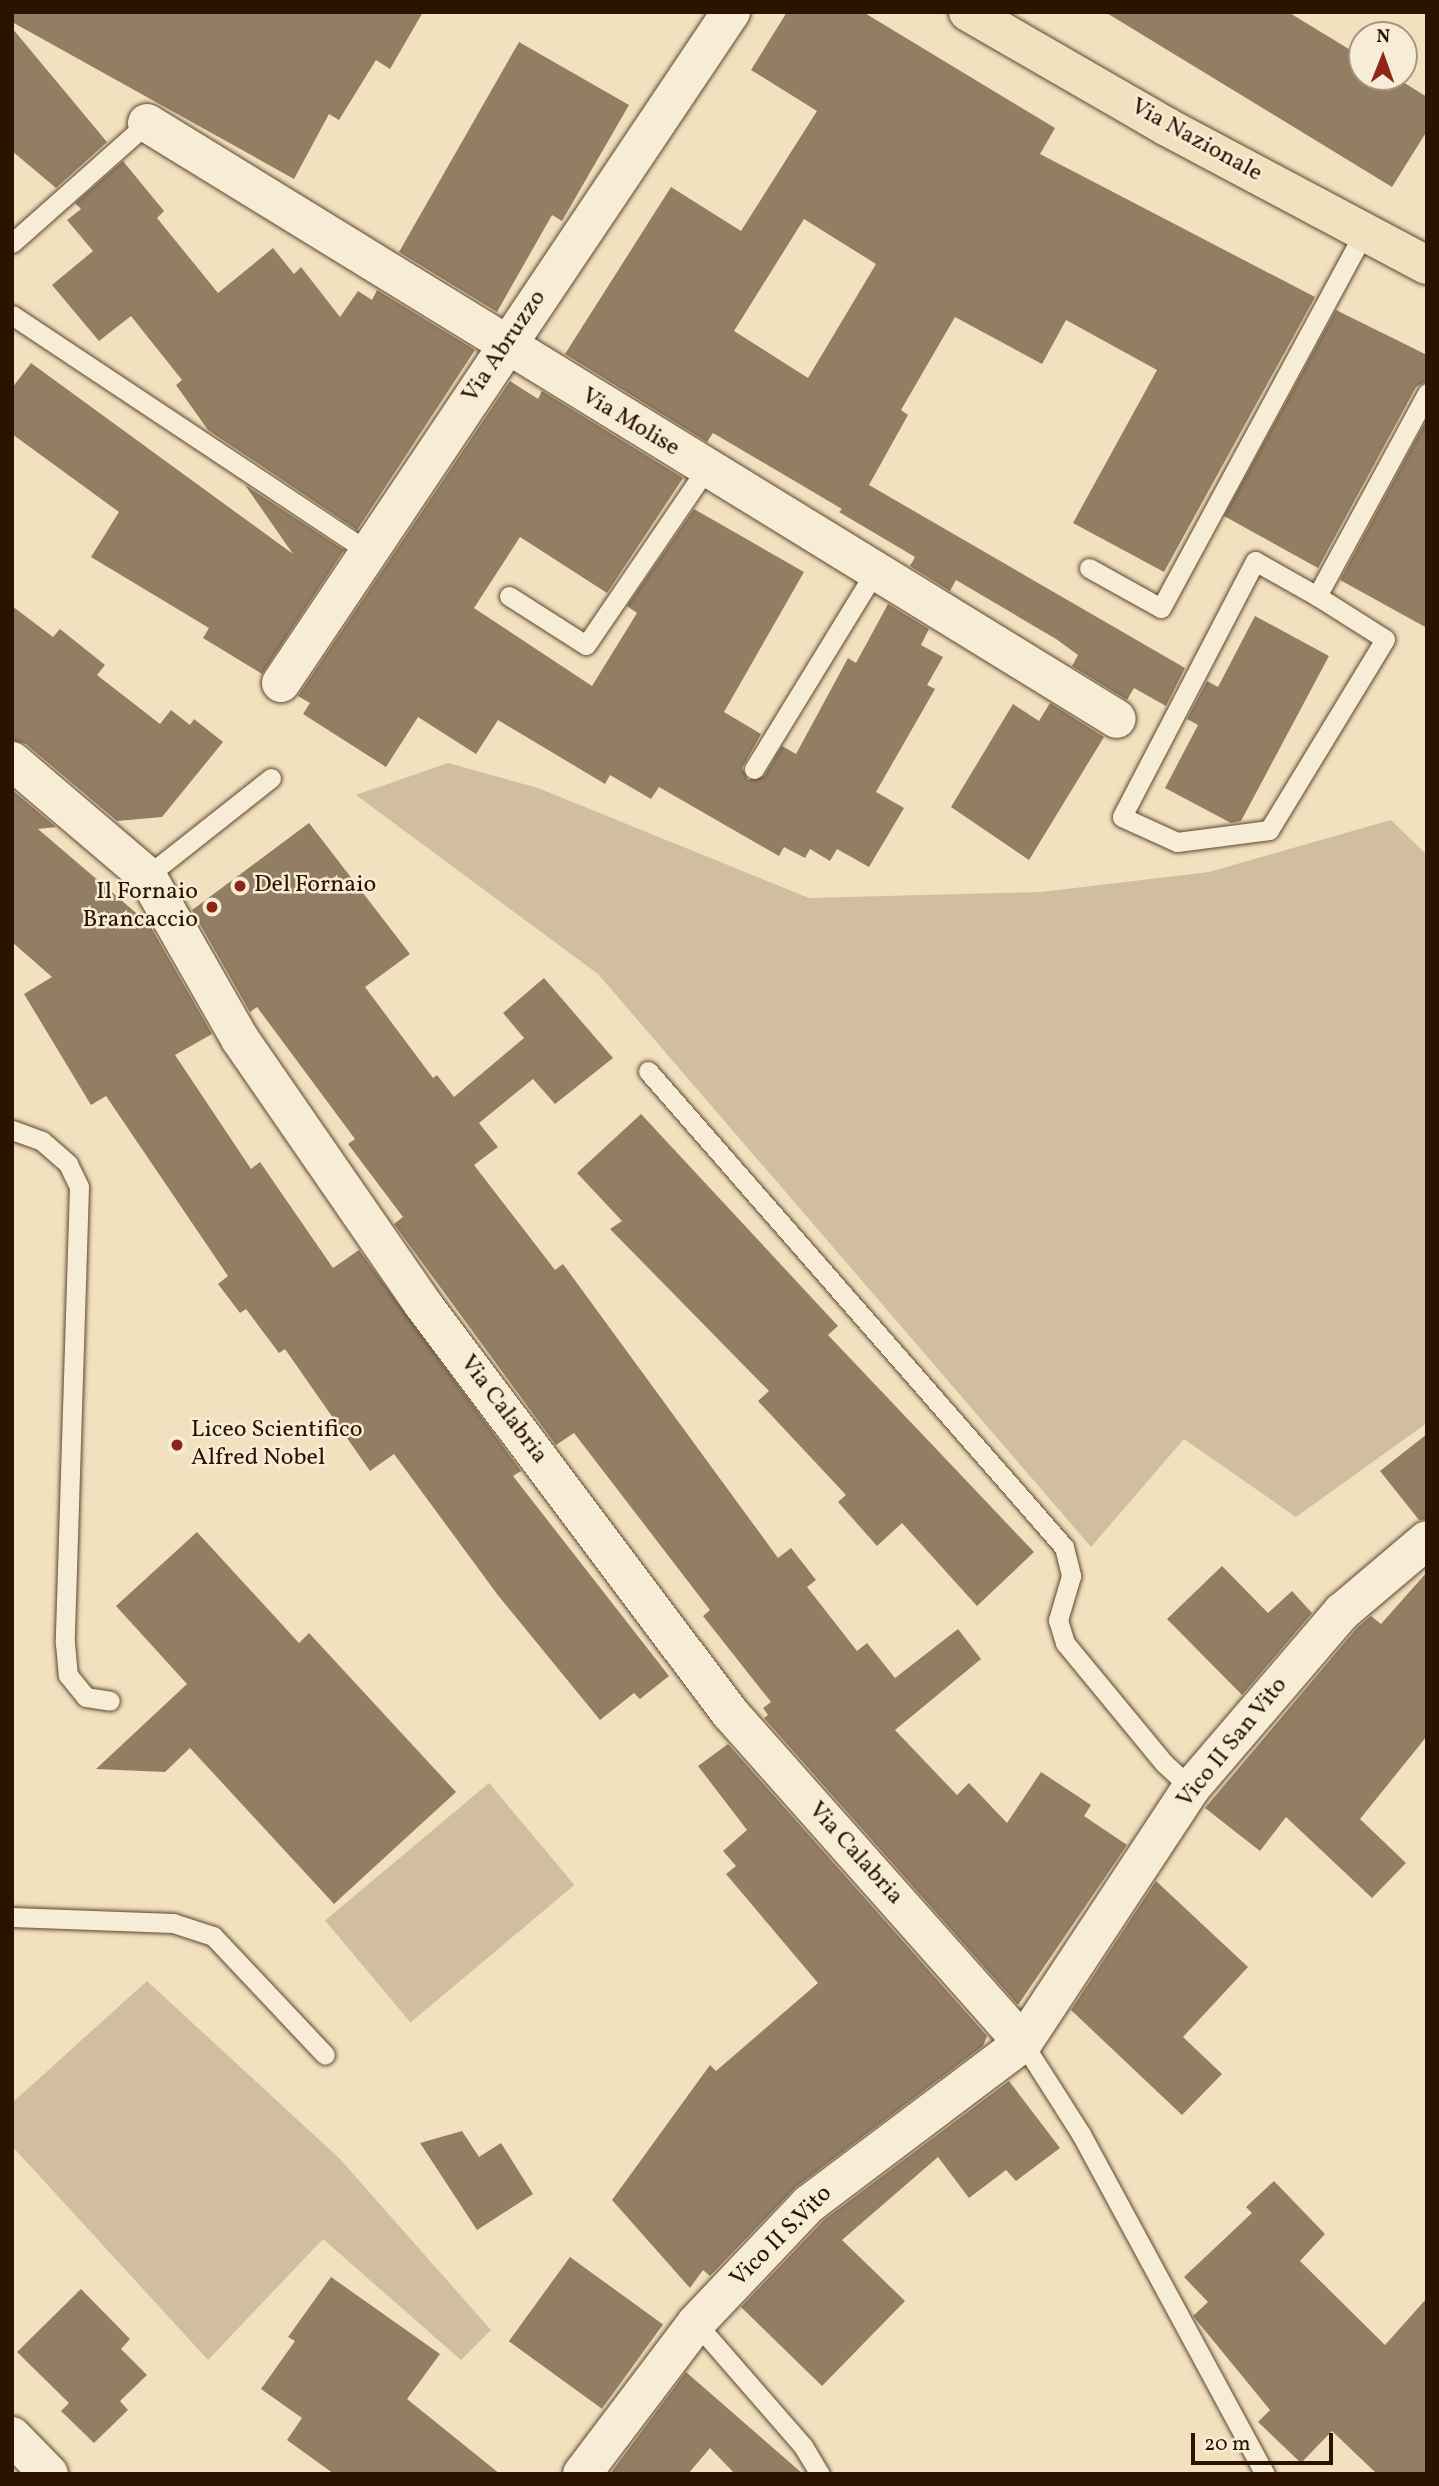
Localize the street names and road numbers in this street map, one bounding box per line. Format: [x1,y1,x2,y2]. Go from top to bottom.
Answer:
street label: Via Nazionale [1125,93,1267,189]
street label: Via Abruzzo [457,285,553,409]
street label: Via Molise [576,382,684,464]
street label: Via Calabria [453,1350,553,1470]
street label: Vico II San Vito [1171,1672,1295,1814]
street label: Via Calabria [801,1797,909,1911]
street label: Vico II S.Vito [725,2180,839,2294]

